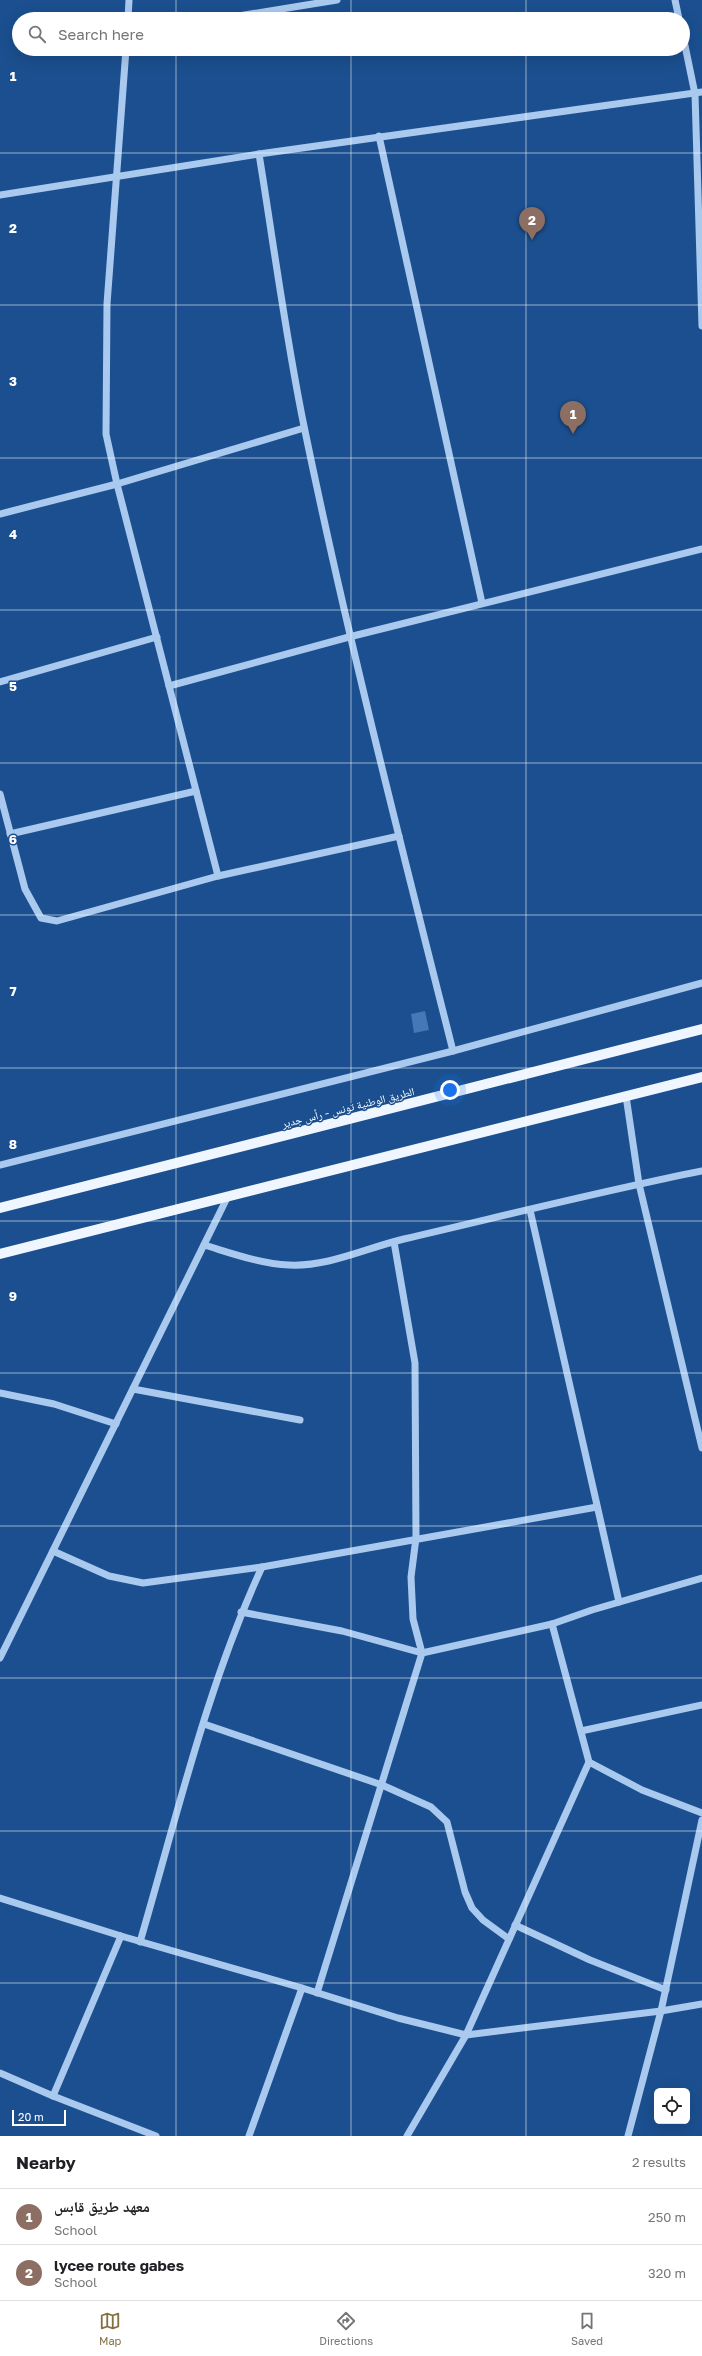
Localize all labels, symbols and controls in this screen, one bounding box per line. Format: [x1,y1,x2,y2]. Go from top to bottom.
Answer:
search box [12,12,690,56]
icon: search [26,23,48,45]
text: Search here [58,25,144,43]
text: 1 [10,68,17,84]
pin: 2 [519,207,545,240]
text: 2 [9,220,17,236]
text: 3 [9,373,17,389]
pin: 1 [560,401,586,434]
text: 4 [9,526,17,542]
text: 5 [9,678,17,694]
text: 6 [9,831,17,847]
text: 7 [9,983,17,999]
your location [440,1080,460,1100]
street label: الطريق الوطنية تونس - رأس جدير [279,1084,416,1131]
text: 8 [9,1136,17,1152]
text: 9 [9,1288,17,1304]
map controls [654,2088,690,2124]
button: locate [654,2088,690,2124]
scale bar [12,2108,66,2127]
text: 20 m [18,2110,44,2123]
text: Nearby [16,2152,76,2173]
text: 2 results [632,2154,686,2170]
text: معهد طريق قابس [54,2197,150,2215]
text: 1 [26,2209,32,2225]
text: 250 m [648,2209,686,2225]
text: School [54,2222,97,2238]
text: lycee route gabes [54,2256,184,2274]
text: 2 [25,2265,33,2281]
text: 320 m [648,2265,686,2281]
text: School [54,2274,97,2290]
tab: Map [99,2310,121,2347]
tab: Directions [319,2310,373,2347]
tab: Saved [571,2310,603,2347]

